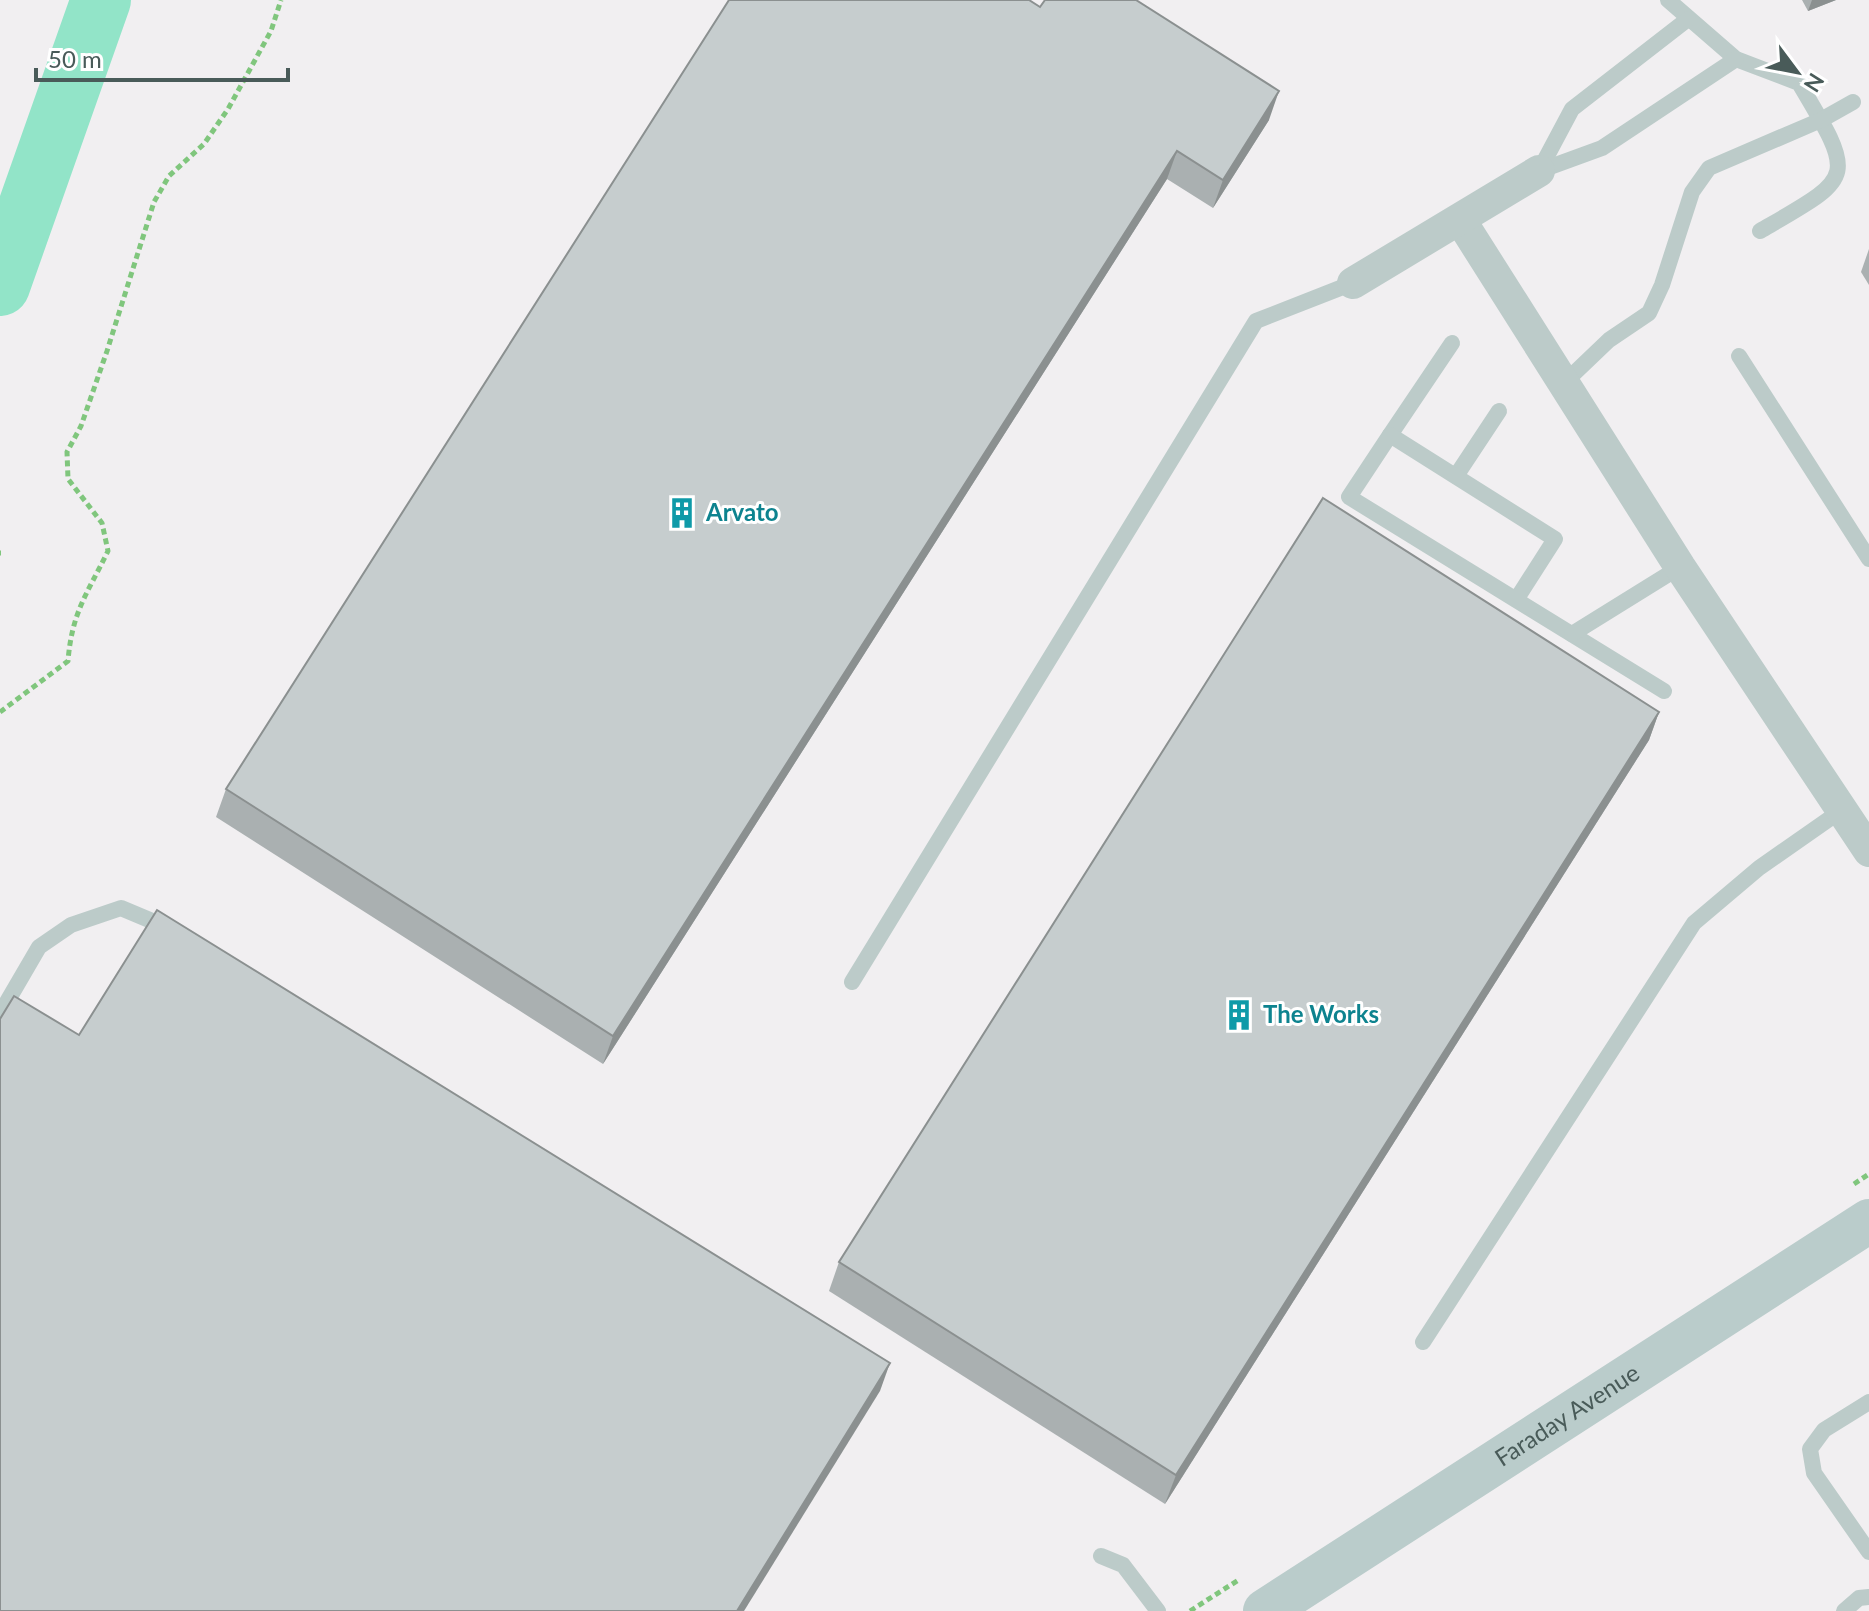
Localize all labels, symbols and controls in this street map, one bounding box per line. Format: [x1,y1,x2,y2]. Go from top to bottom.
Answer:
scale bar [36,32,288,82]
north arrow [1757,32,1837,112]
text: 50 m [48,44,102,73]
text: N [1798,69,1830,97]
building icon: Arvato [665,496,699,530]
place label: Arvato [705,497,779,526]
building icon: The Works [1222,998,1256,1032]
place label: The Works [1263,999,1379,1028]
street label: Faraday Avenue [1489,1357,1644,1472]

